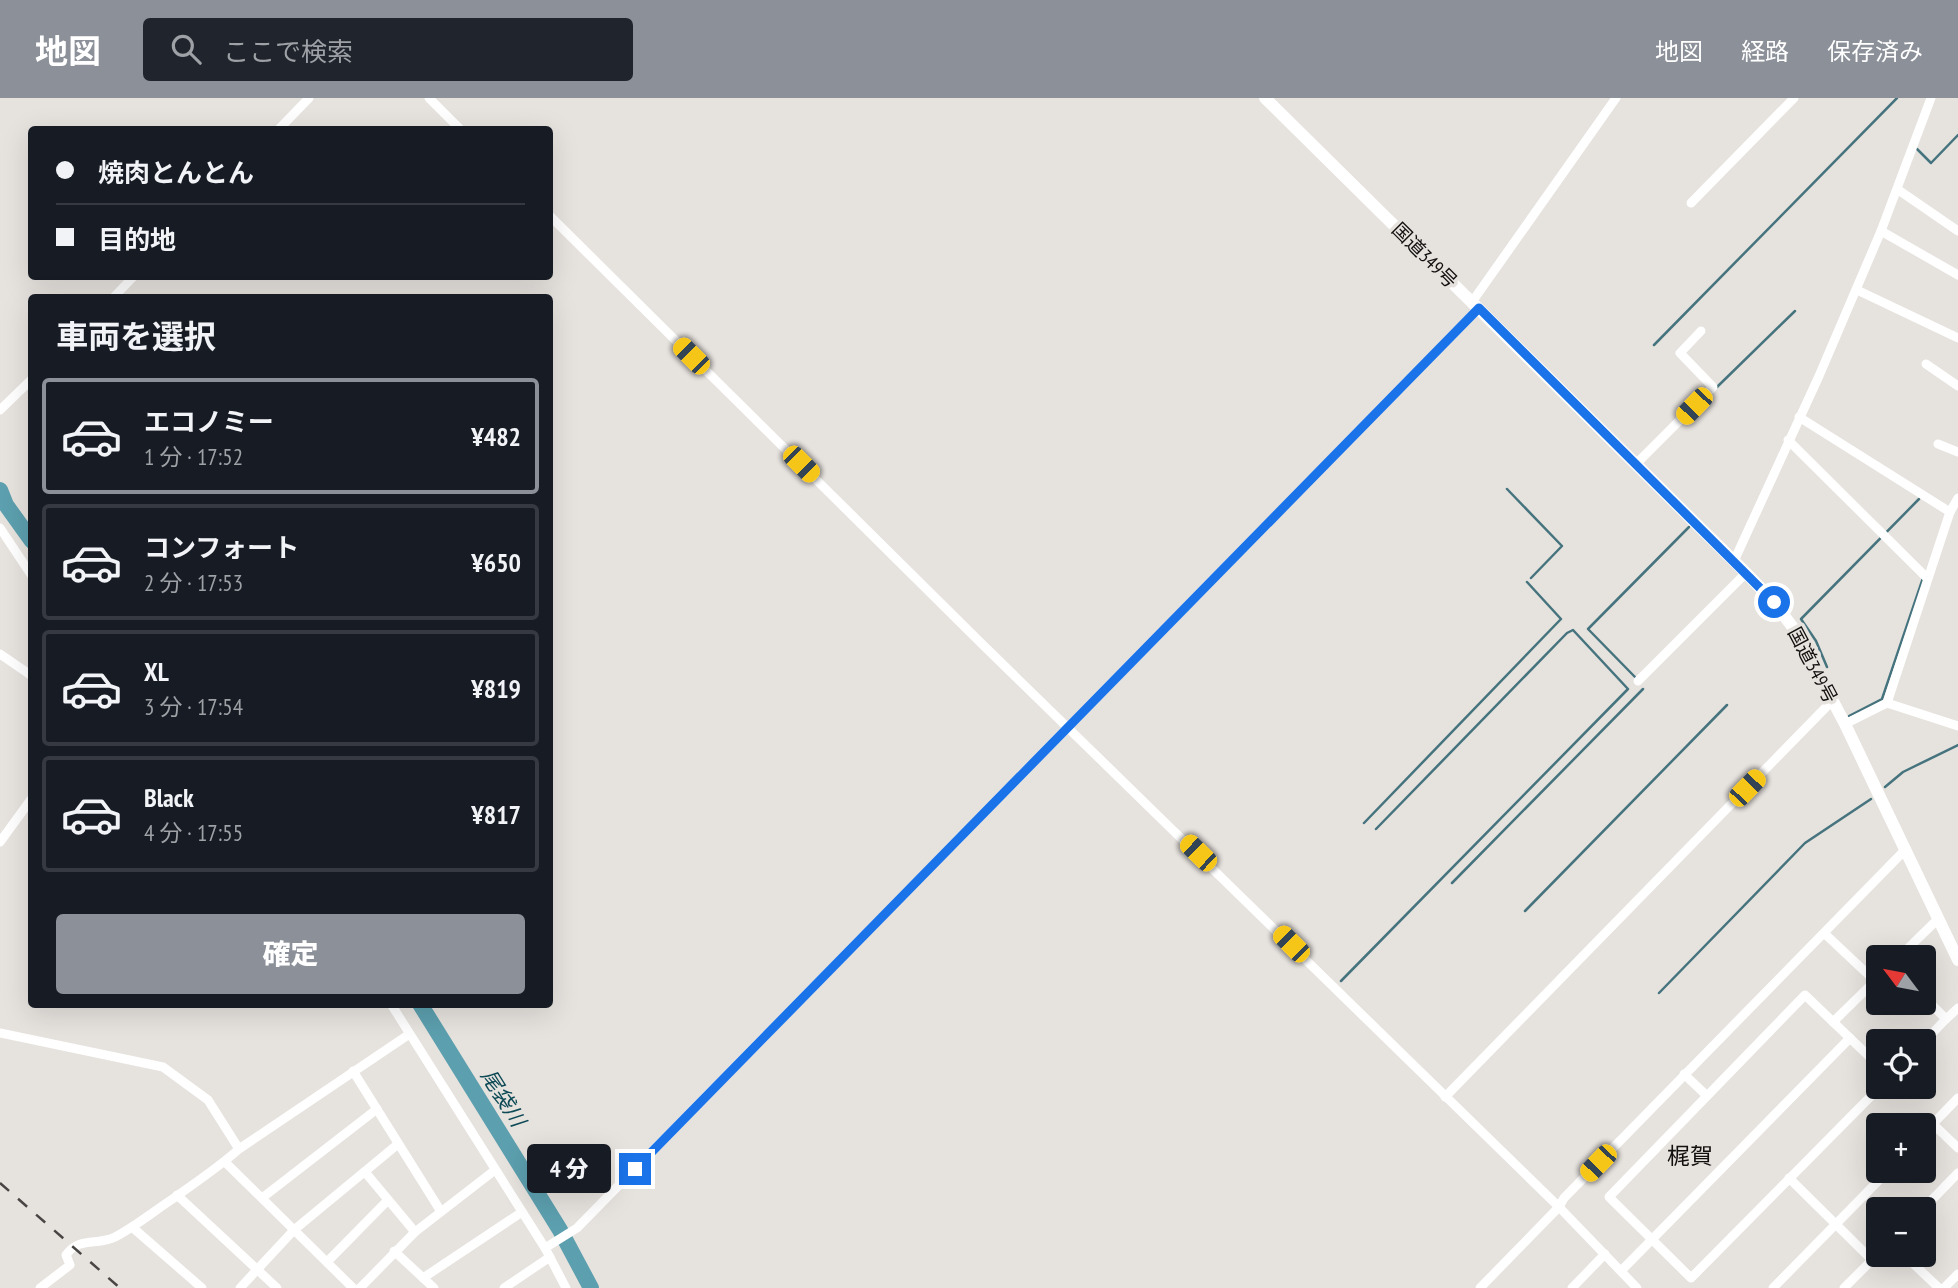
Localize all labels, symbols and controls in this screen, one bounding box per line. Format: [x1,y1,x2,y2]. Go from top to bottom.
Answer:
search box [143,18,633,81]
text: 地図 [35,29,101,72]
icon: search [167,30,205,68]
text: ここで検索 [223,35,353,68]
text: 地図 [1655,36,1703,67]
text: 経路 [1741,36,1789,67]
text: 保存済み [1827,36,1923,67]
text: 焼肉とんとん [98,156,254,189]
street label: 国道349号 [1387,217,1463,293]
text: 目的地 [98,223,176,256]
text: 車両を選択 [56,315,216,357]
car [669,334,714,378]
car [1672,384,1717,428]
icon: car [60,405,123,468]
text: エコノミー [144,405,274,438]
text: ¥482 [471,420,521,453]
text: 1 分 · 17:52 [144,442,243,471]
car [779,442,824,486]
icon: car [60,531,123,594]
text: コンフォート [144,531,299,564]
text: ¥650 [471,546,521,579]
text: 2 分 · 17:53 [144,568,243,597]
route start [1758,586,1790,618]
street label: 国道349号 [1783,623,1843,707]
text: XL [144,655,169,688]
icon: car [60,657,123,720]
text: ¥819 [471,672,521,705]
text: 3 分 · 17:54 [144,692,243,721]
car [1725,766,1770,810]
text: Black [144,781,194,814]
icon: car [60,783,123,846]
text: ¥817 [471,798,521,831]
text: 4 分 · 17:55 [144,818,243,847]
car [1176,831,1221,875]
button: 確定 [56,914,525,994]
car [1269,922,1314,966]
north arrow [1866,945,1936,1015]
map controls [1866,945,1936,1267]
button: locate [1866,1029,1936,1099]
water label: 尾袋川 [475,1064,533,1133]
button: + [1866,1113,1936,1183]
car [1576,1141,1621,1185]
district label: 梶賀 [1667,1141,1713,1170]
callout: 4 分 [526,1144,610,1194]
route end [619,1153,651,1185]
text: 4 分 [550,1154,588,1183]
button: − [1866,1197,1936,1267]

